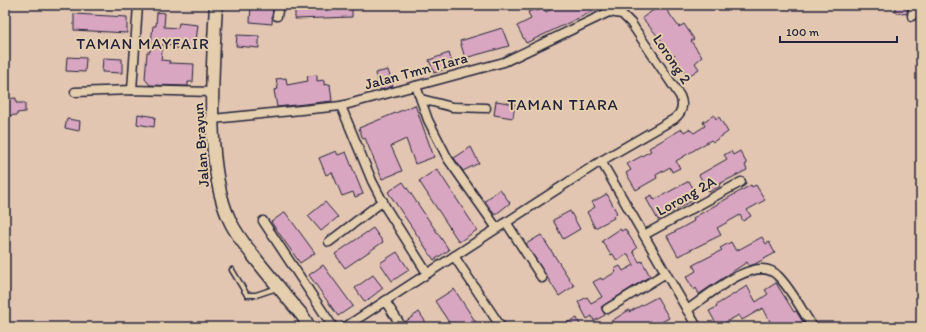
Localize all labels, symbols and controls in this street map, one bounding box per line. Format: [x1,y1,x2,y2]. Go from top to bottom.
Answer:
scale bar [780,18,897,44]
text: 100 m [786,25,819,39]
street label: Lorong 2 [649,31,695,87]
district label: TAMAN MAYFAIR [76,34,210,53]
street label: Jalan Tmn TIara [363,48,470,93]
district label: TAMAN TIARA [507,95,619,114]
street label: Jalan Brayun [189,102,213,188]
street label: Lorong 2A [653,172,719,220]

